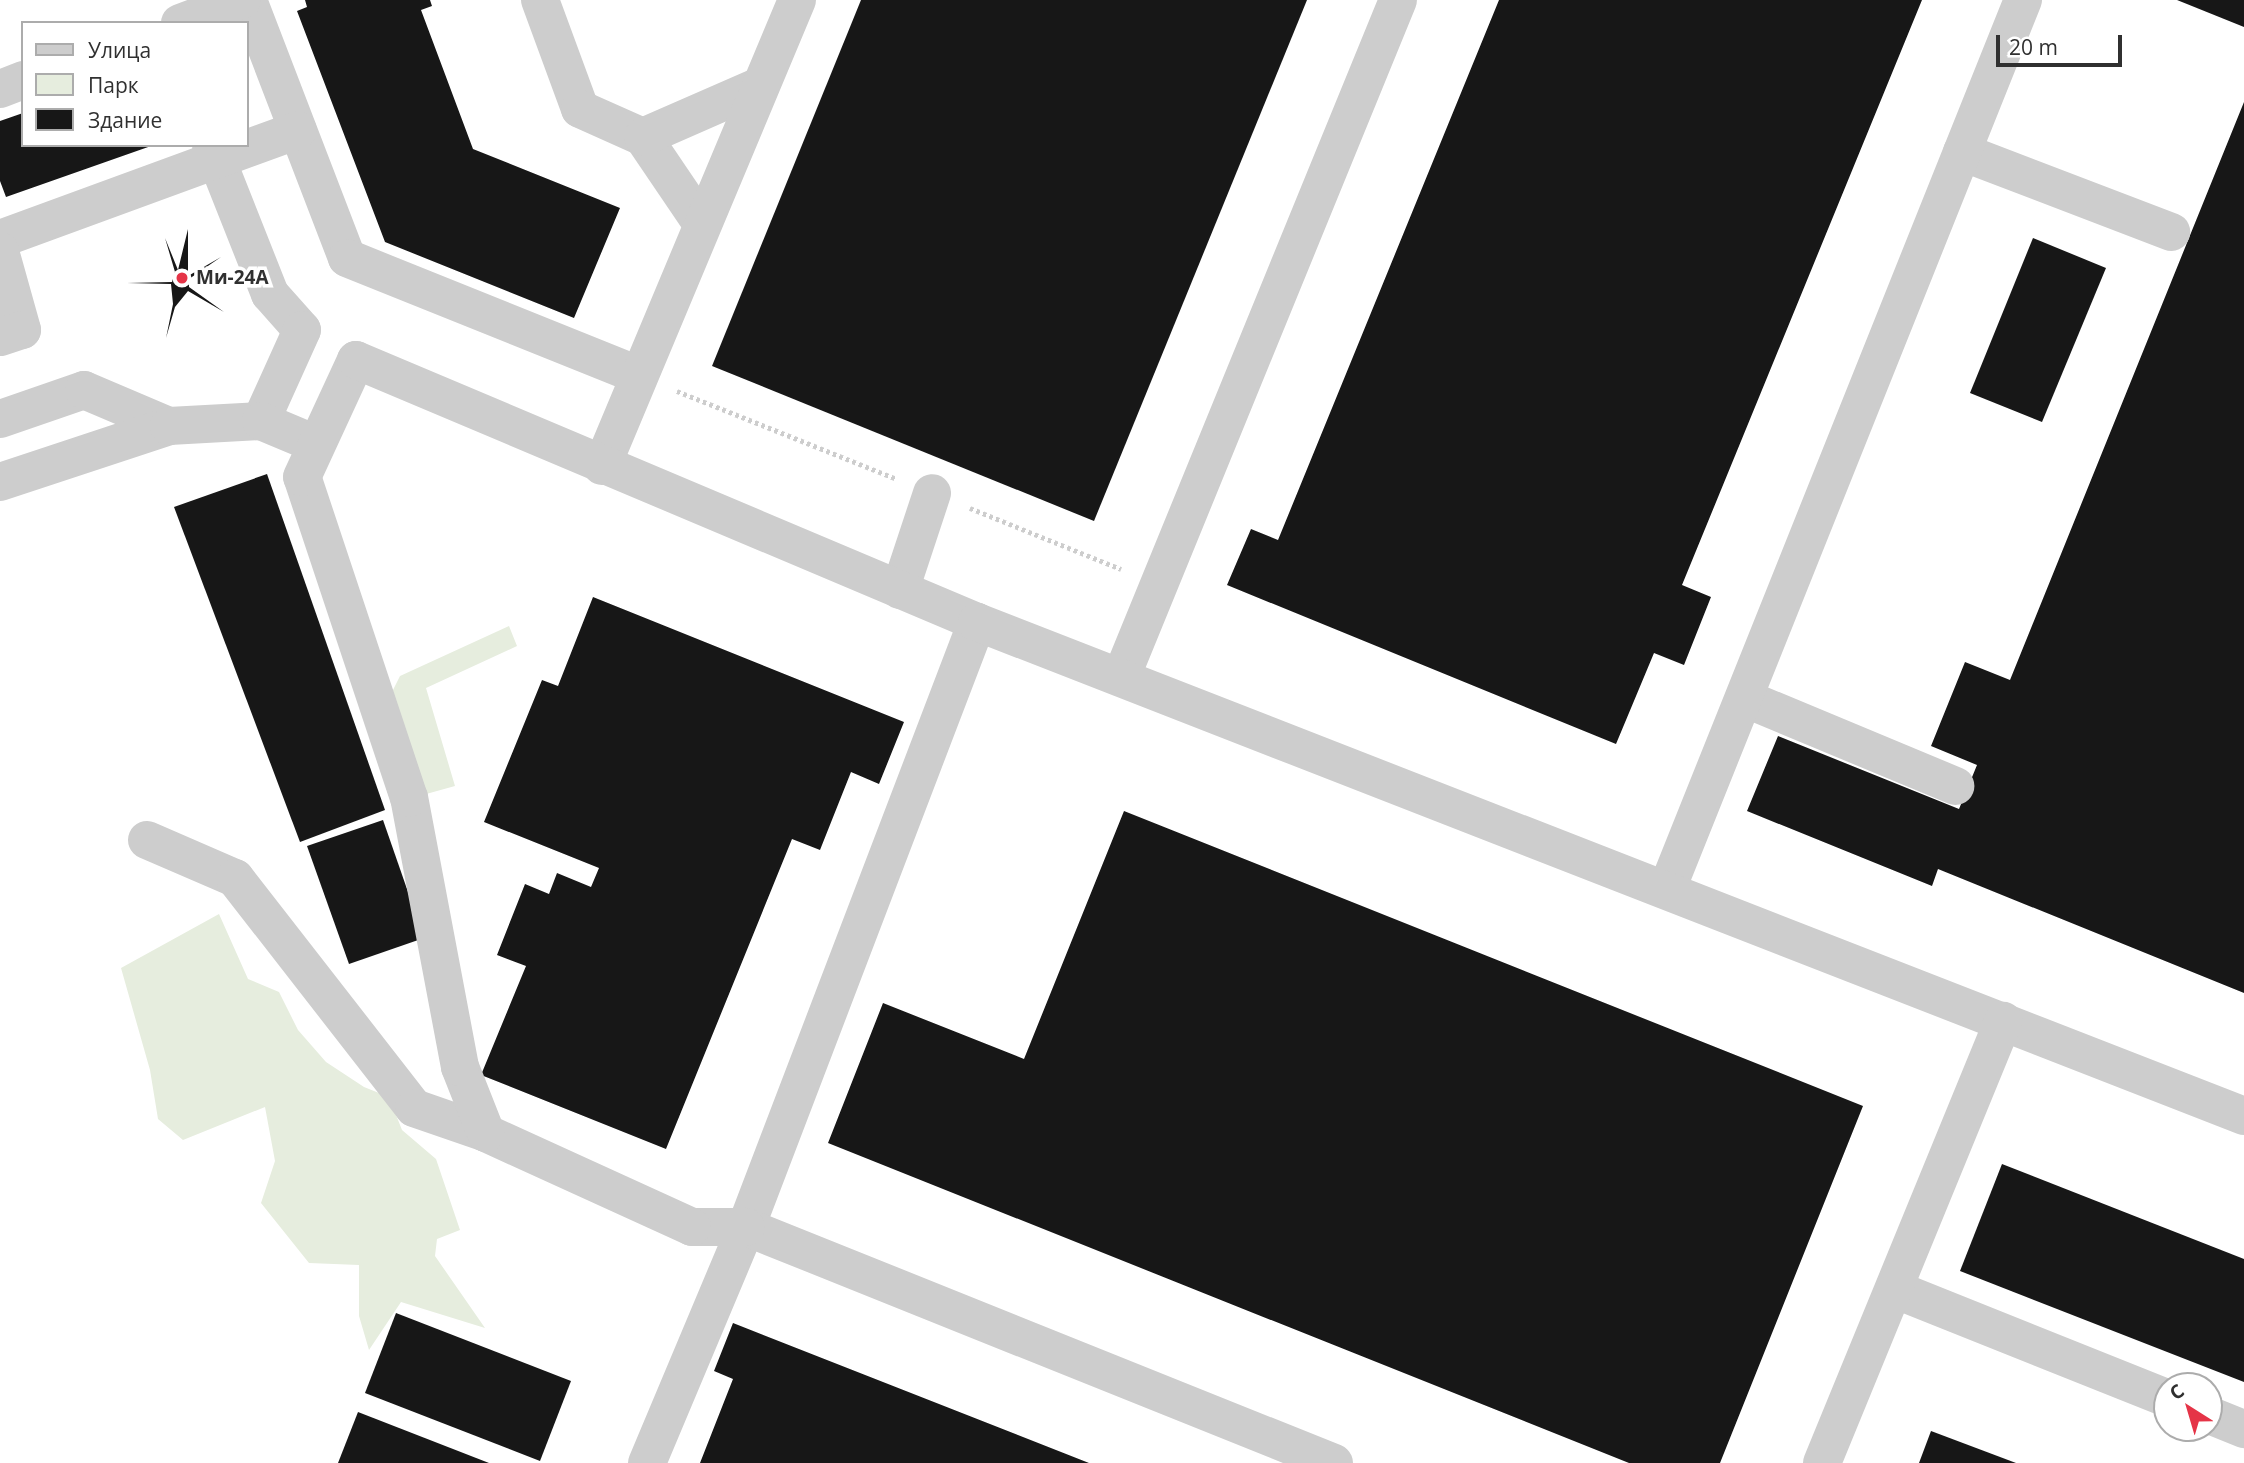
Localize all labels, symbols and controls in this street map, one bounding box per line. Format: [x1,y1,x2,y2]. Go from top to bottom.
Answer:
legend [21,21,248,147]
scale bar [1999,21,2125,65]
text: 20 m [2009,33,2058,61]
text: Улица [88,36,151,64]
text: Парк [88,71,139,99]
text: Здание [88,106,162,134]
place label: Ми-24А [196,267,269,289]
marker: Ми-24А [174,270,190,286]
north arrow [2153,1372,2223,1442]
text: С [2164,1378,2189,1406]

